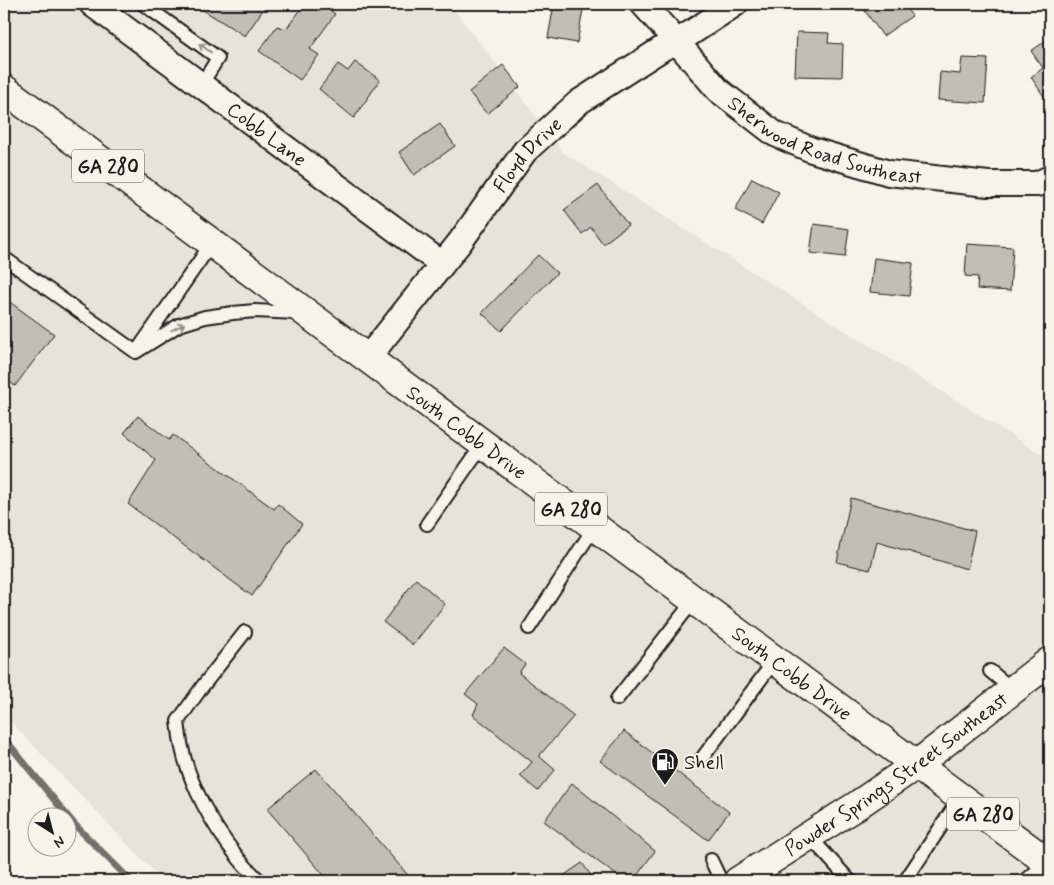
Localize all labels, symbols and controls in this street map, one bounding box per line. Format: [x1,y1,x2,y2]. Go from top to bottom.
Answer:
one-way arrow [198,43,212,53]
street label: Sherwood Road Southeast [722,90,923,192]
street label: Cobb Lane [221,97,312,174]
street label: Floyd Drive [487,112,569,199]
road number: GA 280 [72,150,144,182]
one-way arrow [170,322,185,332]
street label: South Cobb Drive [400,380,531,487]
road number: GA 280 [535,492,607,526]
street label: South Cobb Drive [726,621,857,728]
street label: Powder Springs Street Southeast [780,687,1014,863]
fuel station icon: Shell [650,747,680,786]
place label: Shell [684,750,724,777]
road number: GA 280 [947,798,1019,831]
north arrow [28,808,78,858]
text: N [50,832,68,852]

